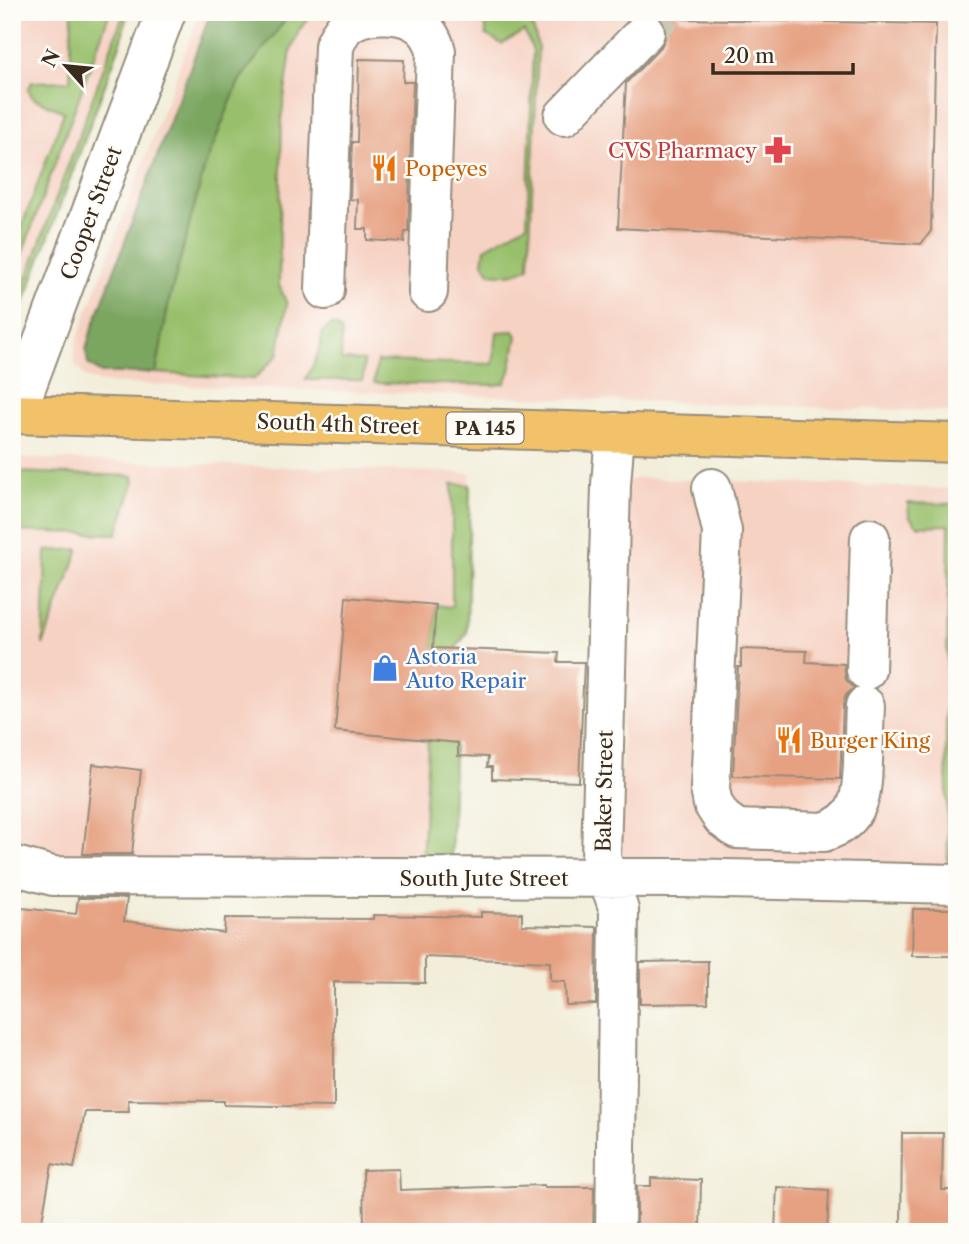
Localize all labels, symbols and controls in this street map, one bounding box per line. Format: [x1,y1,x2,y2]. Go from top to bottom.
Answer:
north arrow [32,32,102,102]
scale bar [713,32,853,76]
text: 20 m [724,43,775,68]
text: N [37,46,65,71]
pharmacy icon: CVS Pharmacy [763,135,793,165]
place label: CVS Pharmacy [608,138,757,163]
street label: Cooper Street [55,142,127,283]
restaurant icon: Popeyes [369,153,399,183]
place label: Popeyes [405,156,488,181]
street label: South 4th Street [256,409,420,439]
road number: PA 145 [447,412,524,444]
place label: Astoria Auto Repair [405,644,527,693]
shop icon: Astoria Auto Repair [370,653,400,683]
restaurant icon: Burger King [774,725,804,755]
place label: Burger King [810,728,931,753]
street label: Baker Street [590,729,618,852]
street label: South Jute Street [399,866,569,891]

